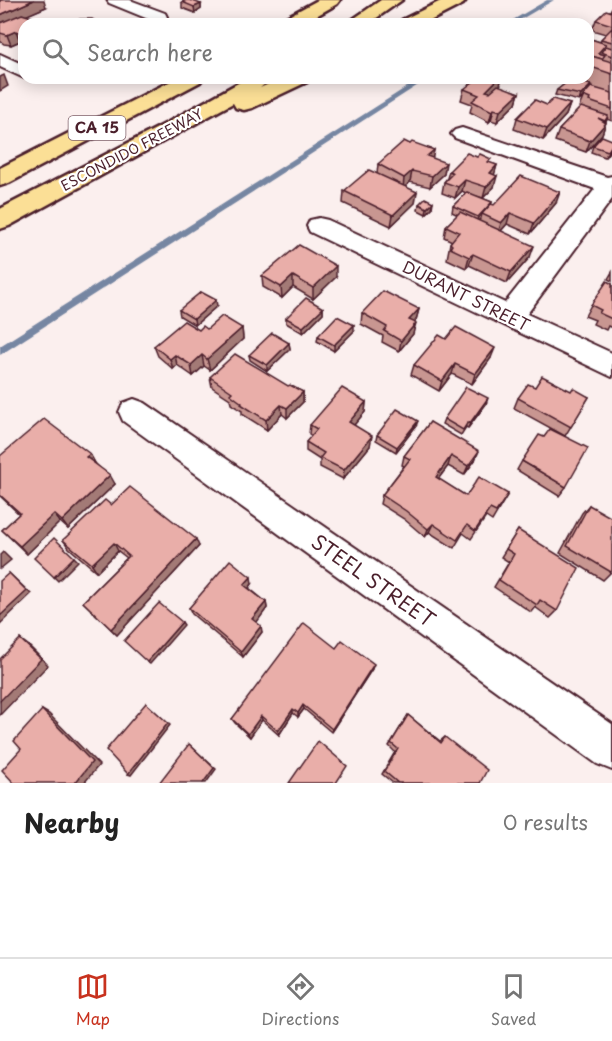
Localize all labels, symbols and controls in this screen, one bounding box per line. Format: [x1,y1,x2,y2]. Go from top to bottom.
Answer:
search box [18,18,594,84]
icon: search [39,35,72,68]
text: Search here [87,35,213,68]
street label: ESCONDIDO FREEWAY [57,103,207,196]
road number: CA 15 [68,116,126,140]
street label: DURANT STREET [399,254,534,336]
street label: STEEL STREET [306,526,442,634]
text: Nearby [24,803,119,842]
text: 0 results [503,807,588,837]
tab: Map [76,970,110,1030]
tab: Directions [261,970,339,1030]
tab: Saved [491,970,536,1030]

